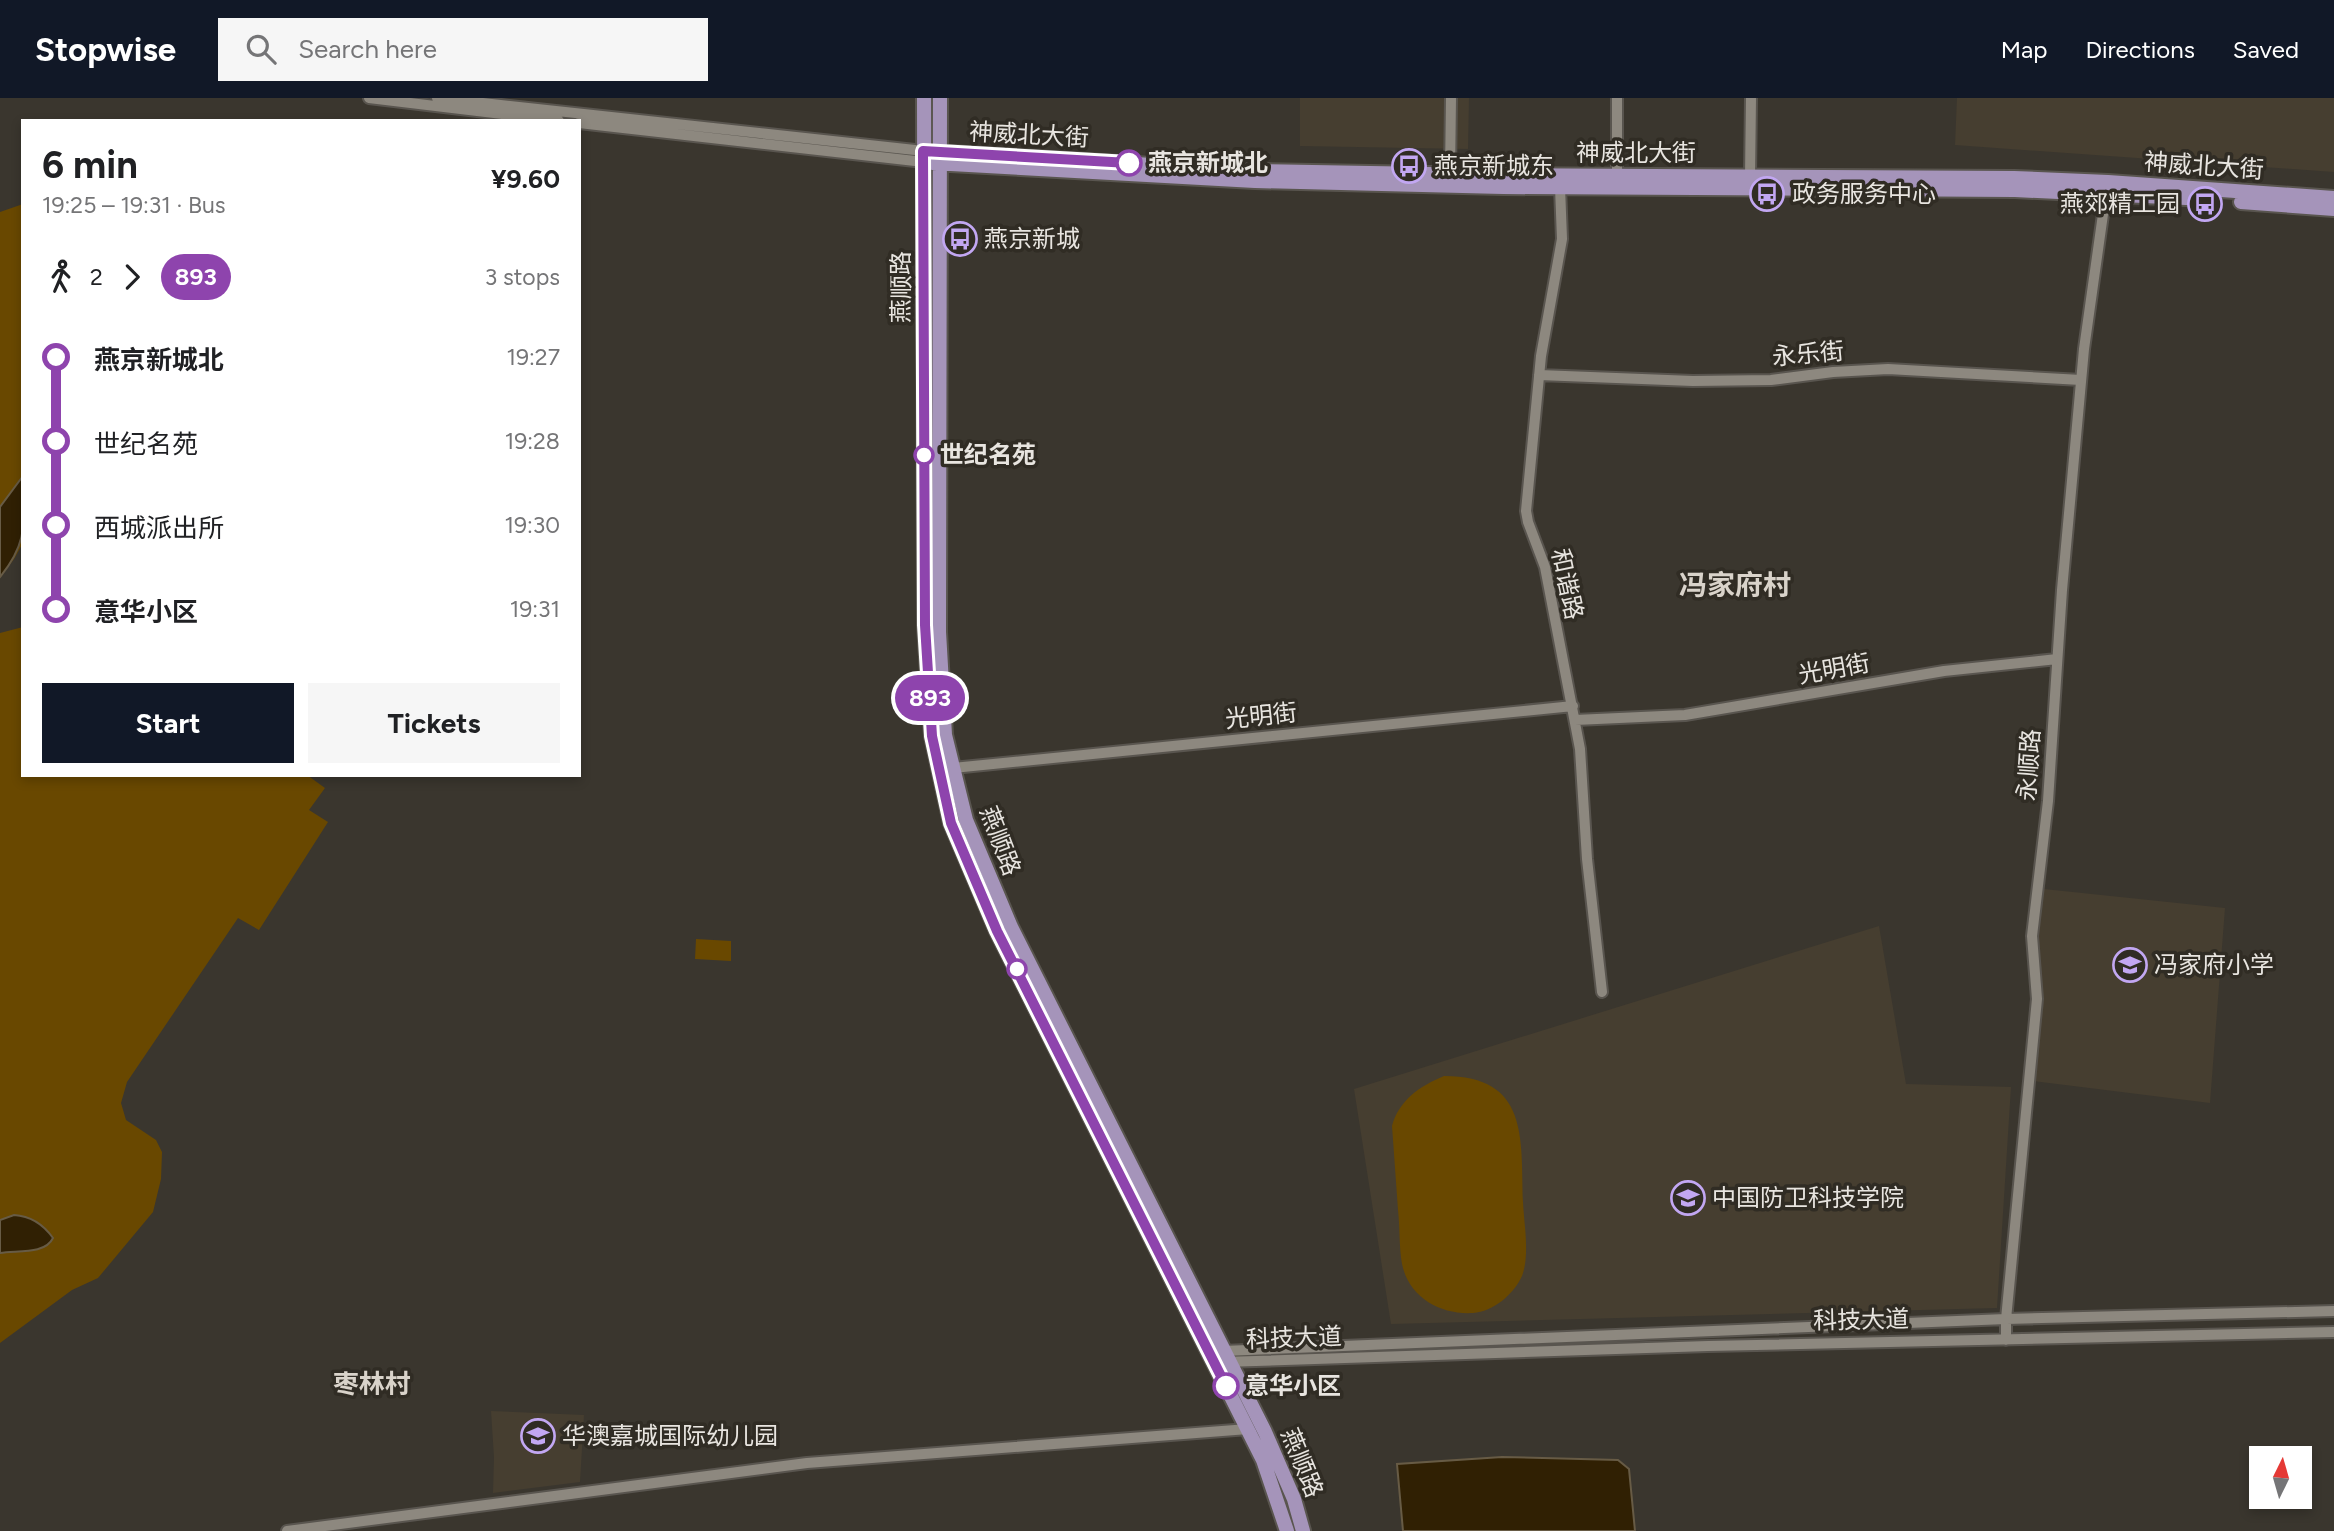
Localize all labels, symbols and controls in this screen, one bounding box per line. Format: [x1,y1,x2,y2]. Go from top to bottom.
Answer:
search box [218,18,708,81]
text: Stopwise [35,30,176,69]
icon: search [242,30,280,68]
text: Search here [298,33,437,65]
text: Map [2001,35,2047,64]
text: Directions [2085,35,2195,64]
text: Saved [2233,35,2299,64]
street label: 神威北大街 [968,117,1090,152]
street label: 神威北大街 [1576,138,1696,167]
text: 6 min [42,142,138,188]
bus stop icon: 燕京新城东 [1390,147,1428,185]
street label: 神威北大街 [2143,147,2265,184]
place label: 燕京新城北 [1148,148,1268,177]
marker: 燕京新城北 [1116,150,1142,176]
place label: 燕京新城东 [1434,151,1554,180]
text: ¥9.60 [491,163,560,195]
bus stop icon: 政务服务中心 [1748,175,1786,213]
place label: 政务服务中心 [1792,179,1936,208]
bus stop icon: 燕郊精工园 [2186,185,2224,223]
place label: 燕郊精工园 [2060,189,2180,218]
text: 19:25 – 19:31 · Bus [42,191,226,219]
bus stop icon: 燕京新城 [941,220,979,258]
place label: 燕京新城 [984,224,1080,253]
street label: 燕顺路 [886,251,915,323]
icon: walk [42,258,80,296]
icon: forward [113,258,151,296]
text: 893 [175,262,217,291]
text: 2 [90,263,103,291]
text: 3 stops [485,263,560,291]
street label: 永乐街 [1771,336,1845,371]
text: 19:27 [506,343,560,371]
text: 燕京新城北 [94,344,224,376]
text: 19:28 [505,427,560,455]
text: 世纪名苑 [94,428,198,460]
place label: 世纪名苑 [940,440,1036,469]
marker: 世纪名苑 [914,445,934,465]
text: 19:30 [504,511,560,539]
text: 西城派出所 [94,512,224,544]
street label: 和谐路 [1546,546,1589,622]
district label: 冯家府村 [1679,568,1791,602]
text: 19:31 [510,595,560,623]
text: 意华小区 [94,596,198,628]
street label: 光明街 [1796,648,1872,689]
line badge: 893 [890,675,970,721]
button: Start [42,683,294,763]
button: Tickets [308,683,560,763]
text: 893 [909,683,951,712]
street label: 光明街 [1224,697,1298,734]
street label: 永顺路 [2012,728,2045,802]
street label: 燕顺路 [974,802,1027,880]
school or university icon: 冯家府小学 [2111,946,2149,984]
place label: 冯家府小学 [2154,950,2274,979]
unlabelled marker [1007,959,1027,979]
school or university icon: 中国防卫科技学院 [1669,1179,1707,1217]
place label: 中国防卫科技学院 [1712,1183,1904,1212]
street label: 科技大道 [1813,1304,1909,1335]
street label: 科技大道 [1246,1321,1342,1354]
district label: 枣林村 [333,1368,411,1400]
place label: 意华小区 [1245,1371,1341,1400]
marker: 意华小区 [1213,1373,1239,1399]
school or university icon: 华澳嘉城国际幼儿园 [519,1417,557,1455]
place label: 华澳嘉城国际幼儿园 [562,1421,778,1450]
street label: 燕顺路 [1276,1424,1329,1502]
north arrow [2249,1446,2312,1508]
map controls [2249,1446,2312,1509]

